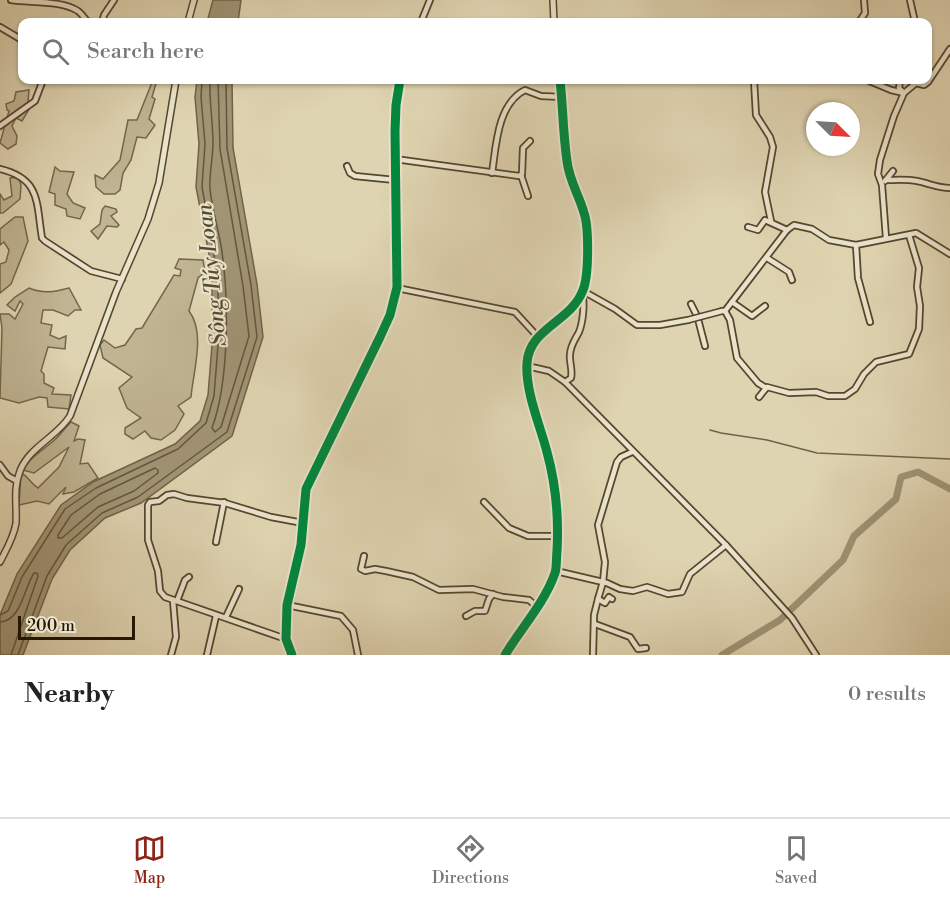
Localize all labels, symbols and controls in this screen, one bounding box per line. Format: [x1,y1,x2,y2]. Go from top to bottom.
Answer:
search box [18,18,932,84]
icon: search [39,35,72,68]
text: Search here [87,38,204,65]
north arrow [806,102,860,156]
water label: Sông Túy Loan [191,202,233,348]
scale bar [18,613,135,640]
text: 200 m [27,616,75,636]
text: Nearby [24,678,114,710]
text: 0 results [848,682,926,707]
tab: Map [133,832,166,888]
tab: Directions [432,832,509,888]
tab: Saved [775,832,817,888]

